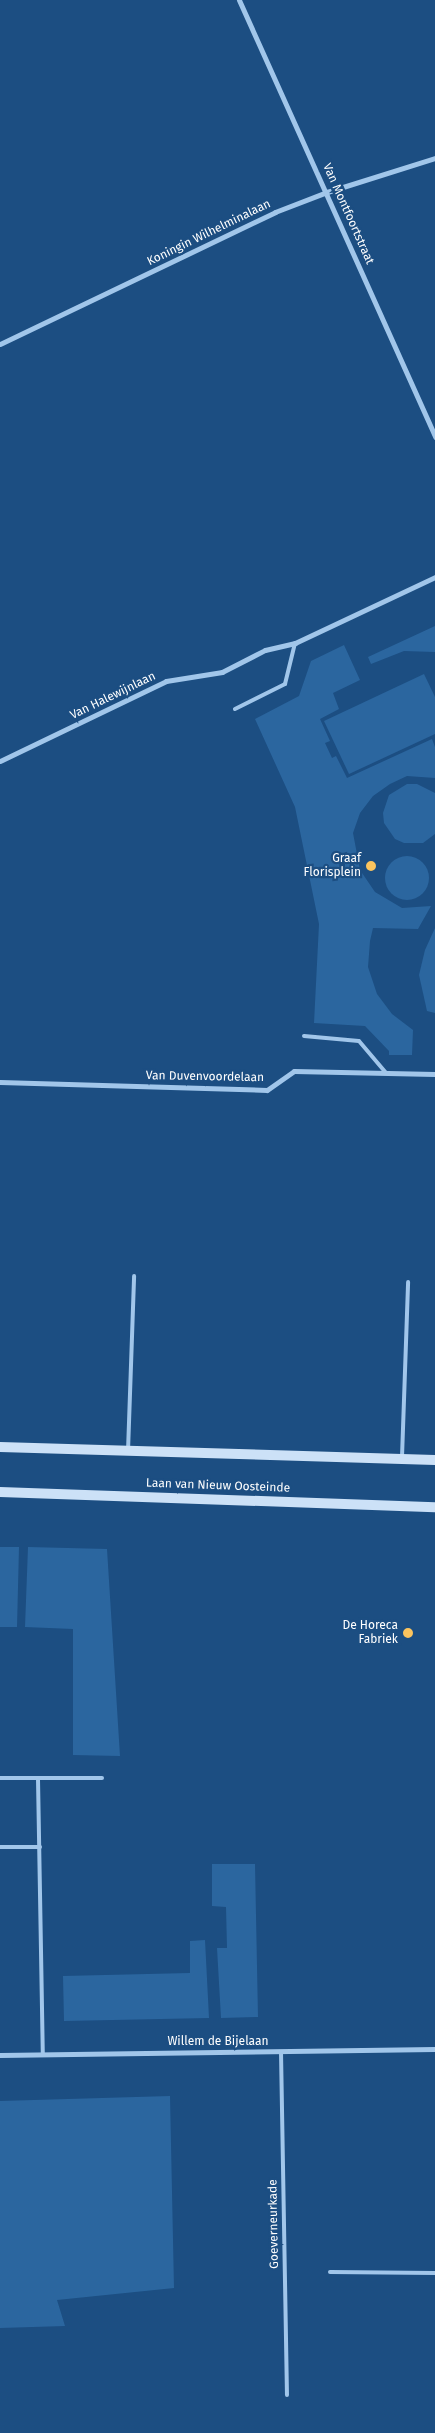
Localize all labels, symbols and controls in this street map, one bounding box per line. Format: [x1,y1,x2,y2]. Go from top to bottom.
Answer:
street label: Van Montfoortstraat [319,161,377,267]
street label: Koningin Wilhelminalaan [145,197,273,269]
street label: Van Halewijnlaan [68,669,158,723]
place label: Graaf Florisplein [304,852,361,880]
marker: Graaf Florisplein [365,860,377,872]
street label: Van Duvenvoordelaan [146,1069,264,1085]
street label: Laan van Nieuw Oosteinde [146,1476,290,1496]
place label: De Horeca Fabriek [342,1619,398,1647]
marker: De Horeca Fabriek [402,1627,414,1639]
street label: Willem de Bijelaan [167,2035,269,2049]
street label: Goeverneurkade [266,2179,282,2269]

